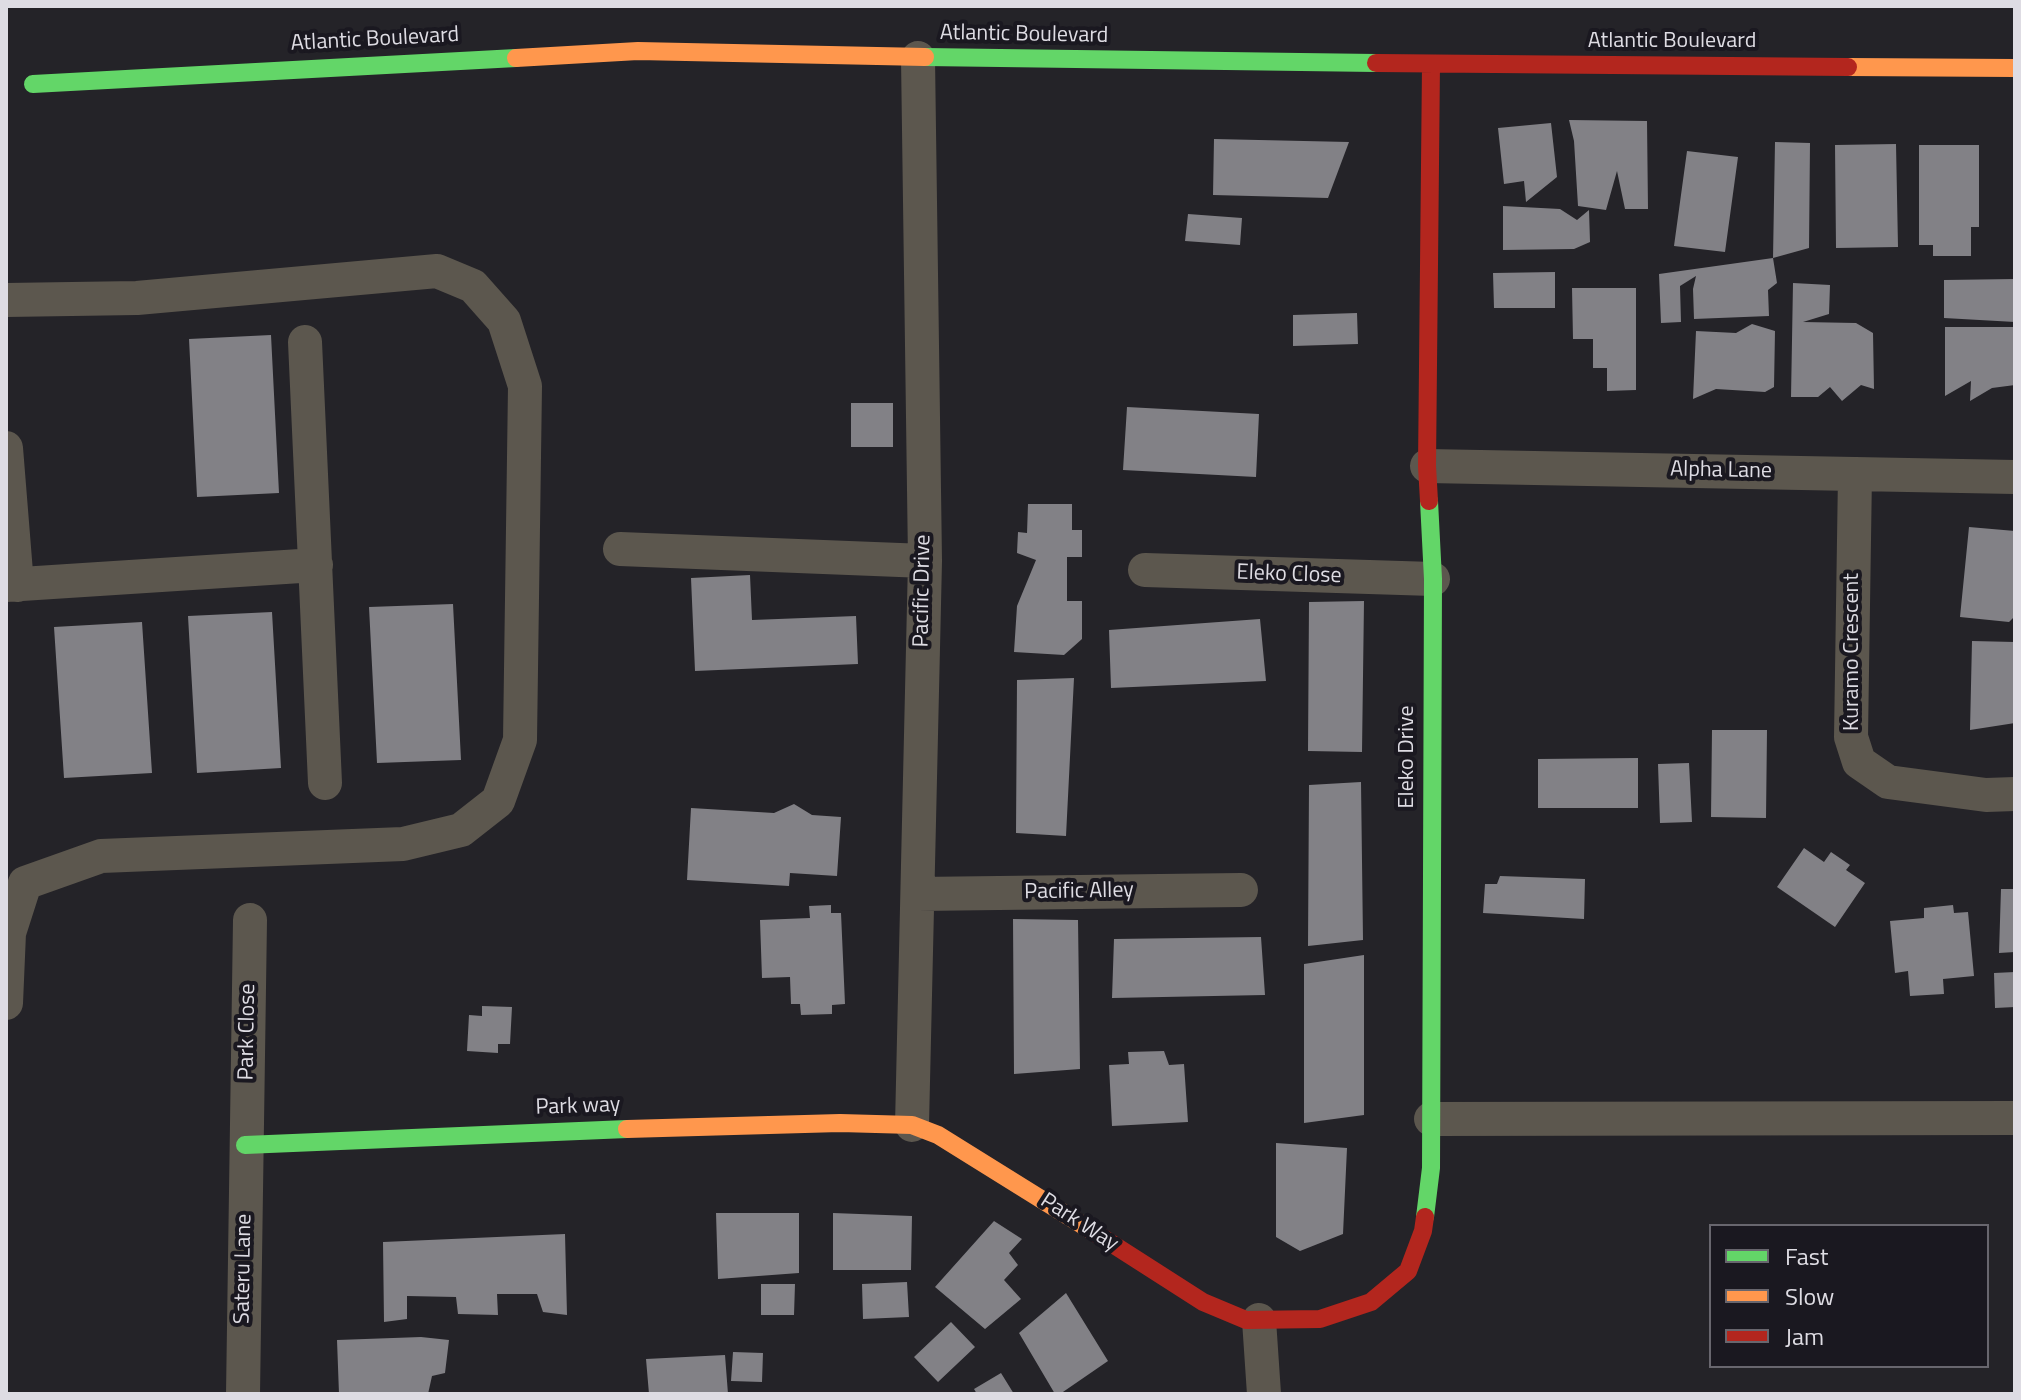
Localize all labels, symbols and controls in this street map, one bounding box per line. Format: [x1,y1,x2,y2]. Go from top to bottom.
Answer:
street label: Atlantic Boulevard [939,20,1109,50]
street label: Atlantic Boulevard [290,22,460,58]
street label: Atlantic Boulevard [1588,29,1756,55]
street label: Alpha Lane [1670,457,1772,485]
street label: Pacific Drive [909,534,937,648]
street label: Eleko Close [1236,560,1342,590]
street label: Kuramo Crescent [1840,573,1866,731]
street label: Eleko Drive [1395,705,1421,809]
street label: Pacific Alley [1024,878,1134,906]
street label: Park Close [234,983,262,1081]
street label: Park way [535,1092,621,1122]
street label: Park Way [1035,1188,1123,1258]
street label: Sateru Lane [230,1214,258,1324]
legend [1709,1224,1989,1368]
text: Fast [1785,1238,1828,1274]
text: Slow [1785,1278,1834,1314]
text: Jam [1785,1318,1824,1354]

